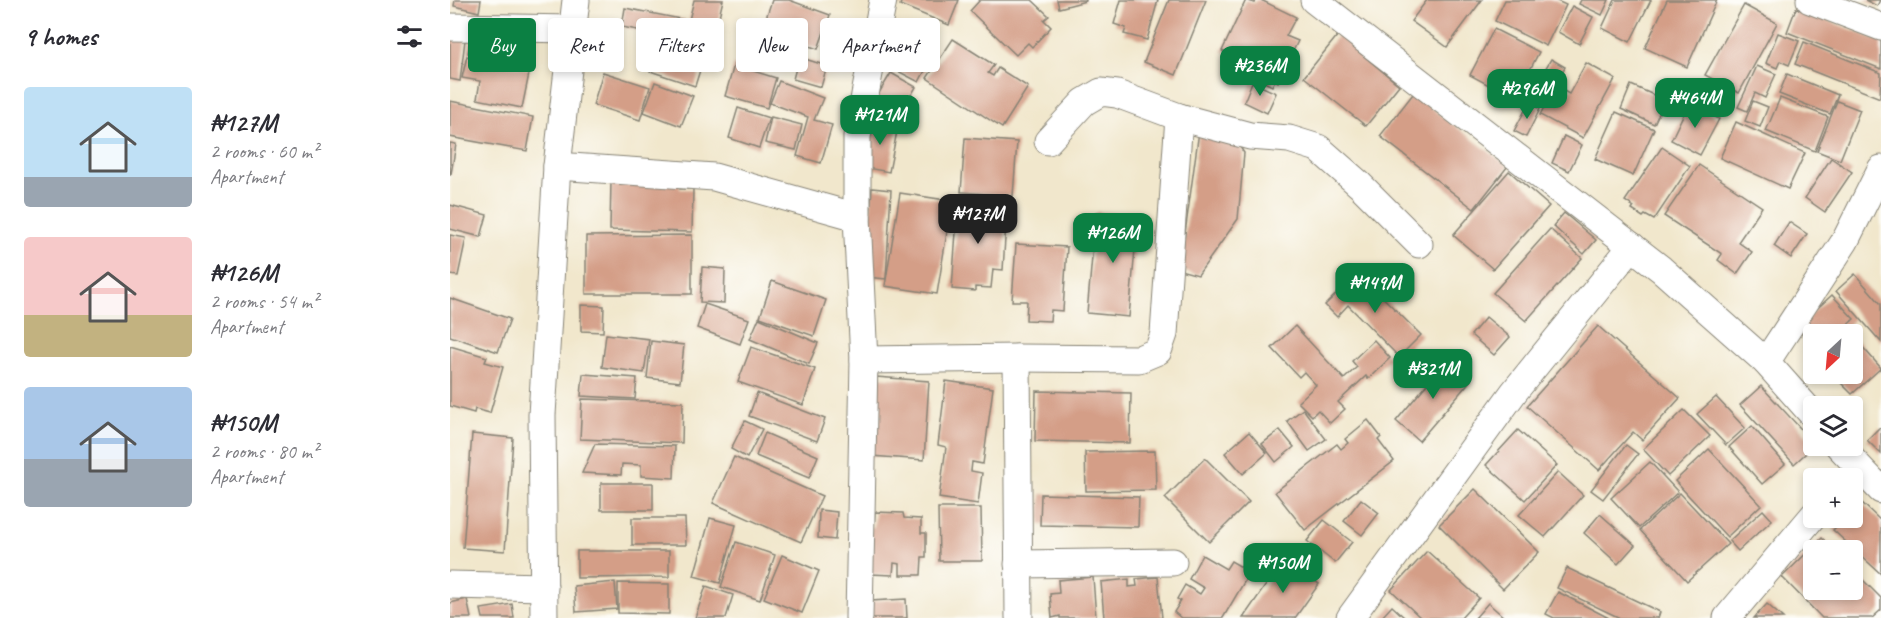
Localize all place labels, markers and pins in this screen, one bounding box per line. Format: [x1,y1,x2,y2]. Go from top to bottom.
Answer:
pin: ₦236M [1218,46,1302,97]
pin: ₦296M [1485,69,1569,120]
pin: ₦464M [1653,78,1737,129]
pin: ₦121M [838,95,922,146]
pin: ₦127M [936,194,1020,245]
pin: ₦126M [1071,213,1155,264]
pin: ₦149M [1333,263,1417,314]
pin: ₦321M [1391,349,1475,400]
pin: ₦150M [1241,543,1325,594]

